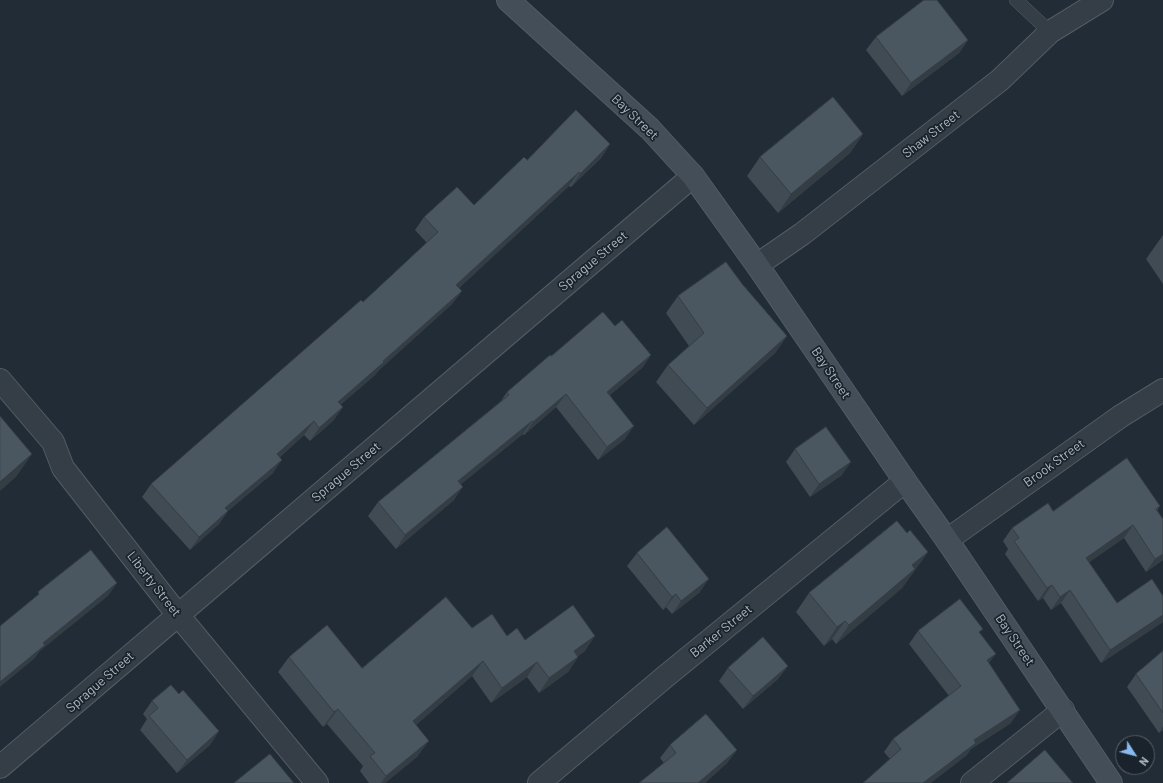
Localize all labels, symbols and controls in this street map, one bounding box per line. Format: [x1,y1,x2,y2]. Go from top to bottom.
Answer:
street label: Bay Street [608,91,662,143]
street label: Shaw Street [899,107,963,161]
street label: Sprague Street [555,228,631,294]
street label: Bay Street [808,344,854,402]
street label: Brook Street [1020,436,1088,490]
street label: Sprague Street [308,439,384,505]
street label: Liberty Street [124,548,184,620]
street label: Barker Street [687,601,755,661]
street label: Bay Street [992,611,1038,669]
street label: Sprague Street [63,648,137,716]
north arrow [1115,735,1155,775]
text: N [1137,755,1152,769]

